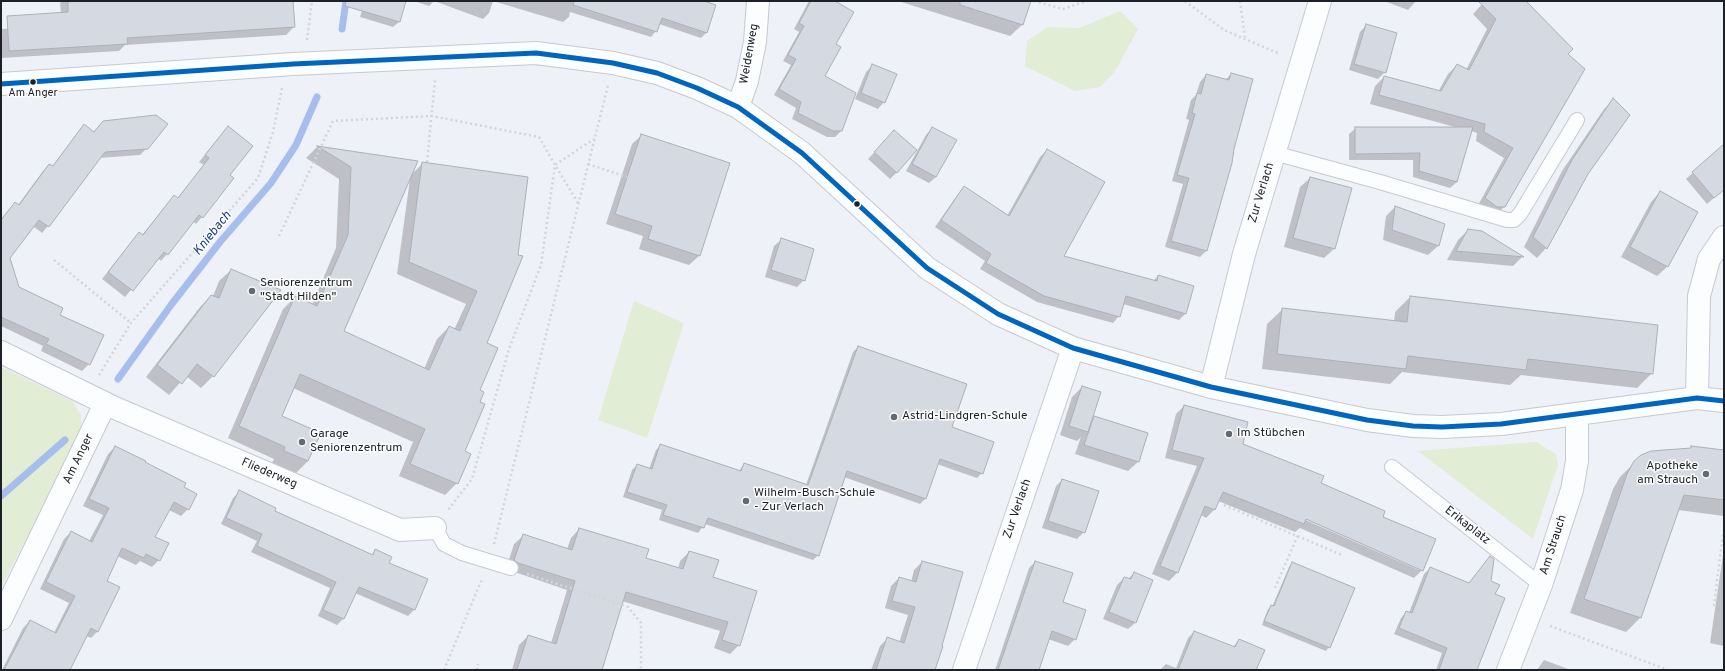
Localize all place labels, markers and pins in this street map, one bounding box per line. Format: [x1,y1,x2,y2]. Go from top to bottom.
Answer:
marker: Am Anger [28,77,38,87]
place label: Am Anger [8,87,58,101]
unlabelled marker [852,199,862,209]
place label: Seniorenzentrum "Stadt Hilden" [260,277,352,305]
marker: Seniorenzentrum "Stadt Hilden" [247,286,257,296]
place label: Astrid-Lindgren-Schule [902,410,1027,424]
marker: Astrid-Lindgren-Schule [889,412,899,422]
place label: Im Stübchen [1237,427,1305,441]
place label: Garage Seniorenzentrum [310,428,402,456]
marker: Im Stübchen [1224,429,1234,439]
marker: Garage Seniorenzentrum [297,437,307,447]
place label: Apotheke am Strauch [1637,460,1698,488]
marker: Apotheke am Strauch [1701,469,1711,479]
place label: Wilhelm-Busch-Schule - Zur Verlach [754,487,875,515]
marker: Wilhelm-Busch-Schule - Zur Verlach [741,496,751,506]

